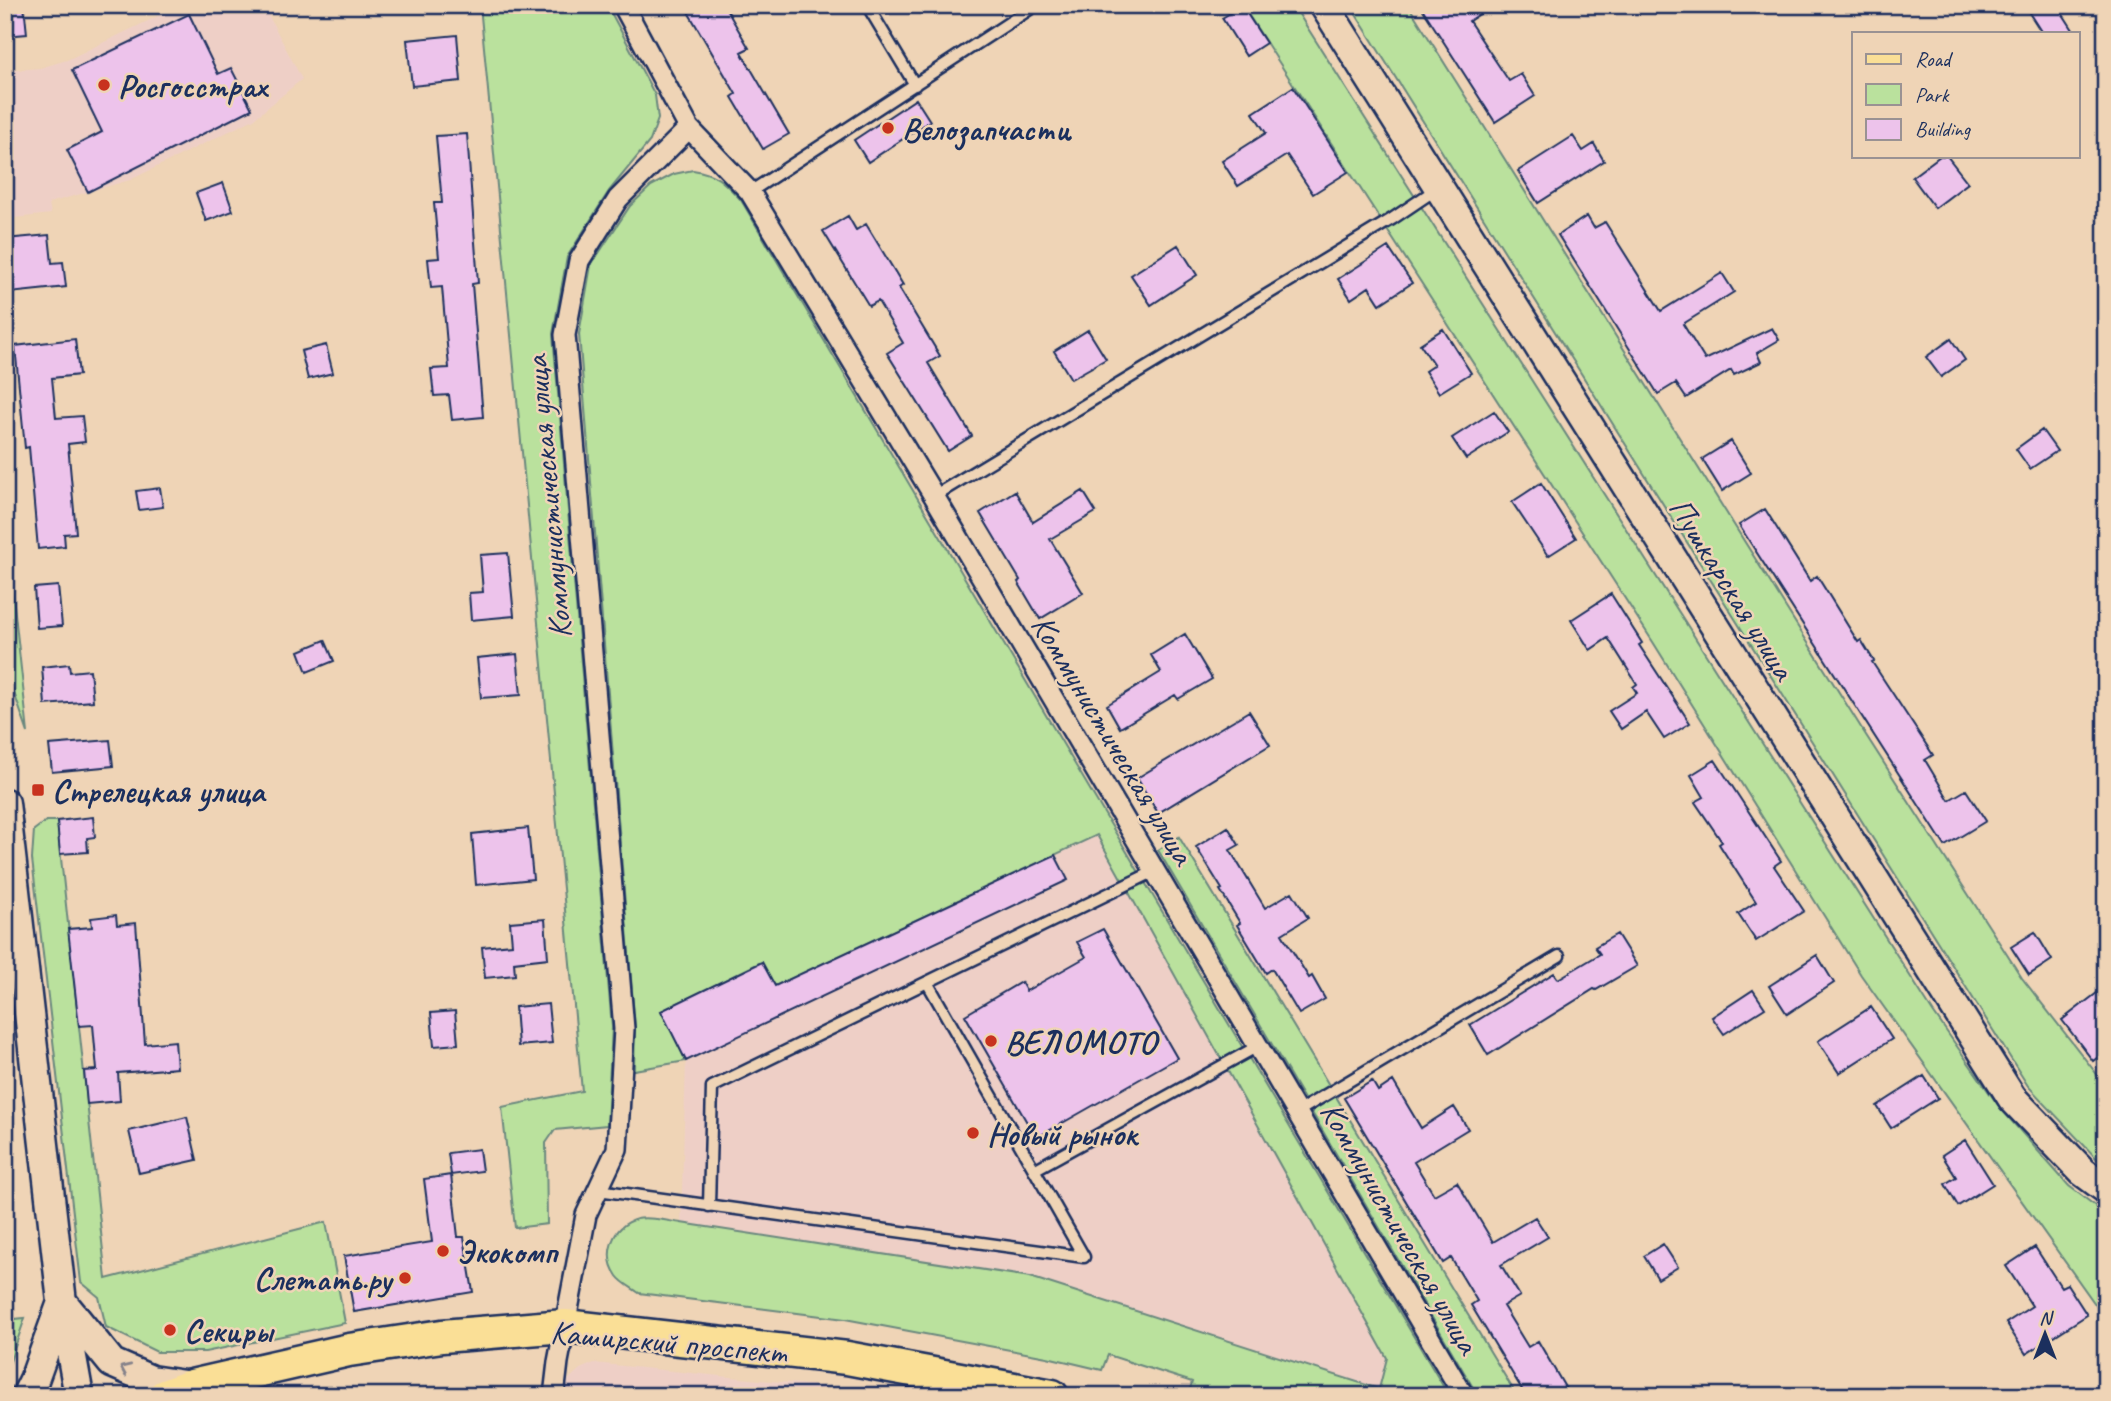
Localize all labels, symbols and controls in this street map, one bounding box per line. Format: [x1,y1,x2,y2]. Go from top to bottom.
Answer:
legend [1852,32,2080,158]
text: Road [1915,46,1954,72]
place label: Росгосстрах [118,65,269,107]
marker: Росгосстрах [96,77,112,93]
text: Park [1915,82,1950,108]
place label: Велозапчасти [902,108,1073,151]
text: Building [1915,116,1972,142]
marker: Велозапчасти [880,120,896,136]
street label: Коммунистическая улица [514,351,581,640]
street label: Пушкарская улица [1659,489,1806,690]
street label: Коммунистическая улица [1022,607,1206,874]
place label: Стрелецкая улица [52,770,266,812]
marker: Стрелецкая улица [30,782,46,798]
place label: ВЕЛОМОТО [1005,1021,1160,1063]
marker: ВЕЛОМОТО [983,1033,999,1049]
street label: Коммунистическая улица [1311,1094,1491,1363]
place label: Новый рынок [987,1113,1140,1155]
marker: Новый рынок [965,1125,981,1141]
place label: Экокомп [457,1231,559,1273]
marker: Экокомп [435,1243,451,1259]
place label: Слетать.ру [254,1258,394,1300]
marker: Слетать.ру [397,1270,413,1286]
north arrow [2010,1300,2080,1370]
text: N [2039,1306,2054,1330]
place label: Секиры [184,1310,275,1352]
street label: Каширский проспект [549,1311,791,1373]
marker: Секиры [162,1322,178,1338]
one-way arrow [120,1363,132,1377]

